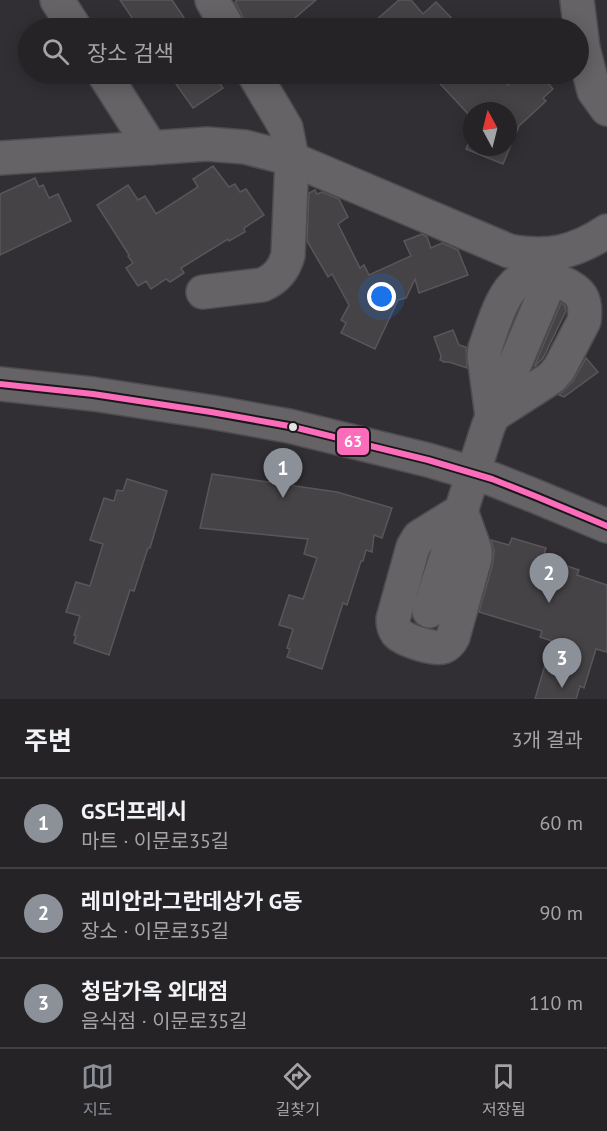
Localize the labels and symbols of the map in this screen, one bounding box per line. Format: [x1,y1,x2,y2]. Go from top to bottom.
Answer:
north arrow [463,102,517,156]
your location [367,282,396,311]
unlabelled marker [287,421,299,433]
line badge: 63 [336,427,370,456]
text: 63 [344,431,362,451]
pin: 1 [264,448,302,498]
pin: 2 [530,554,568,603]
pin: 3 [542,638,582,688]

